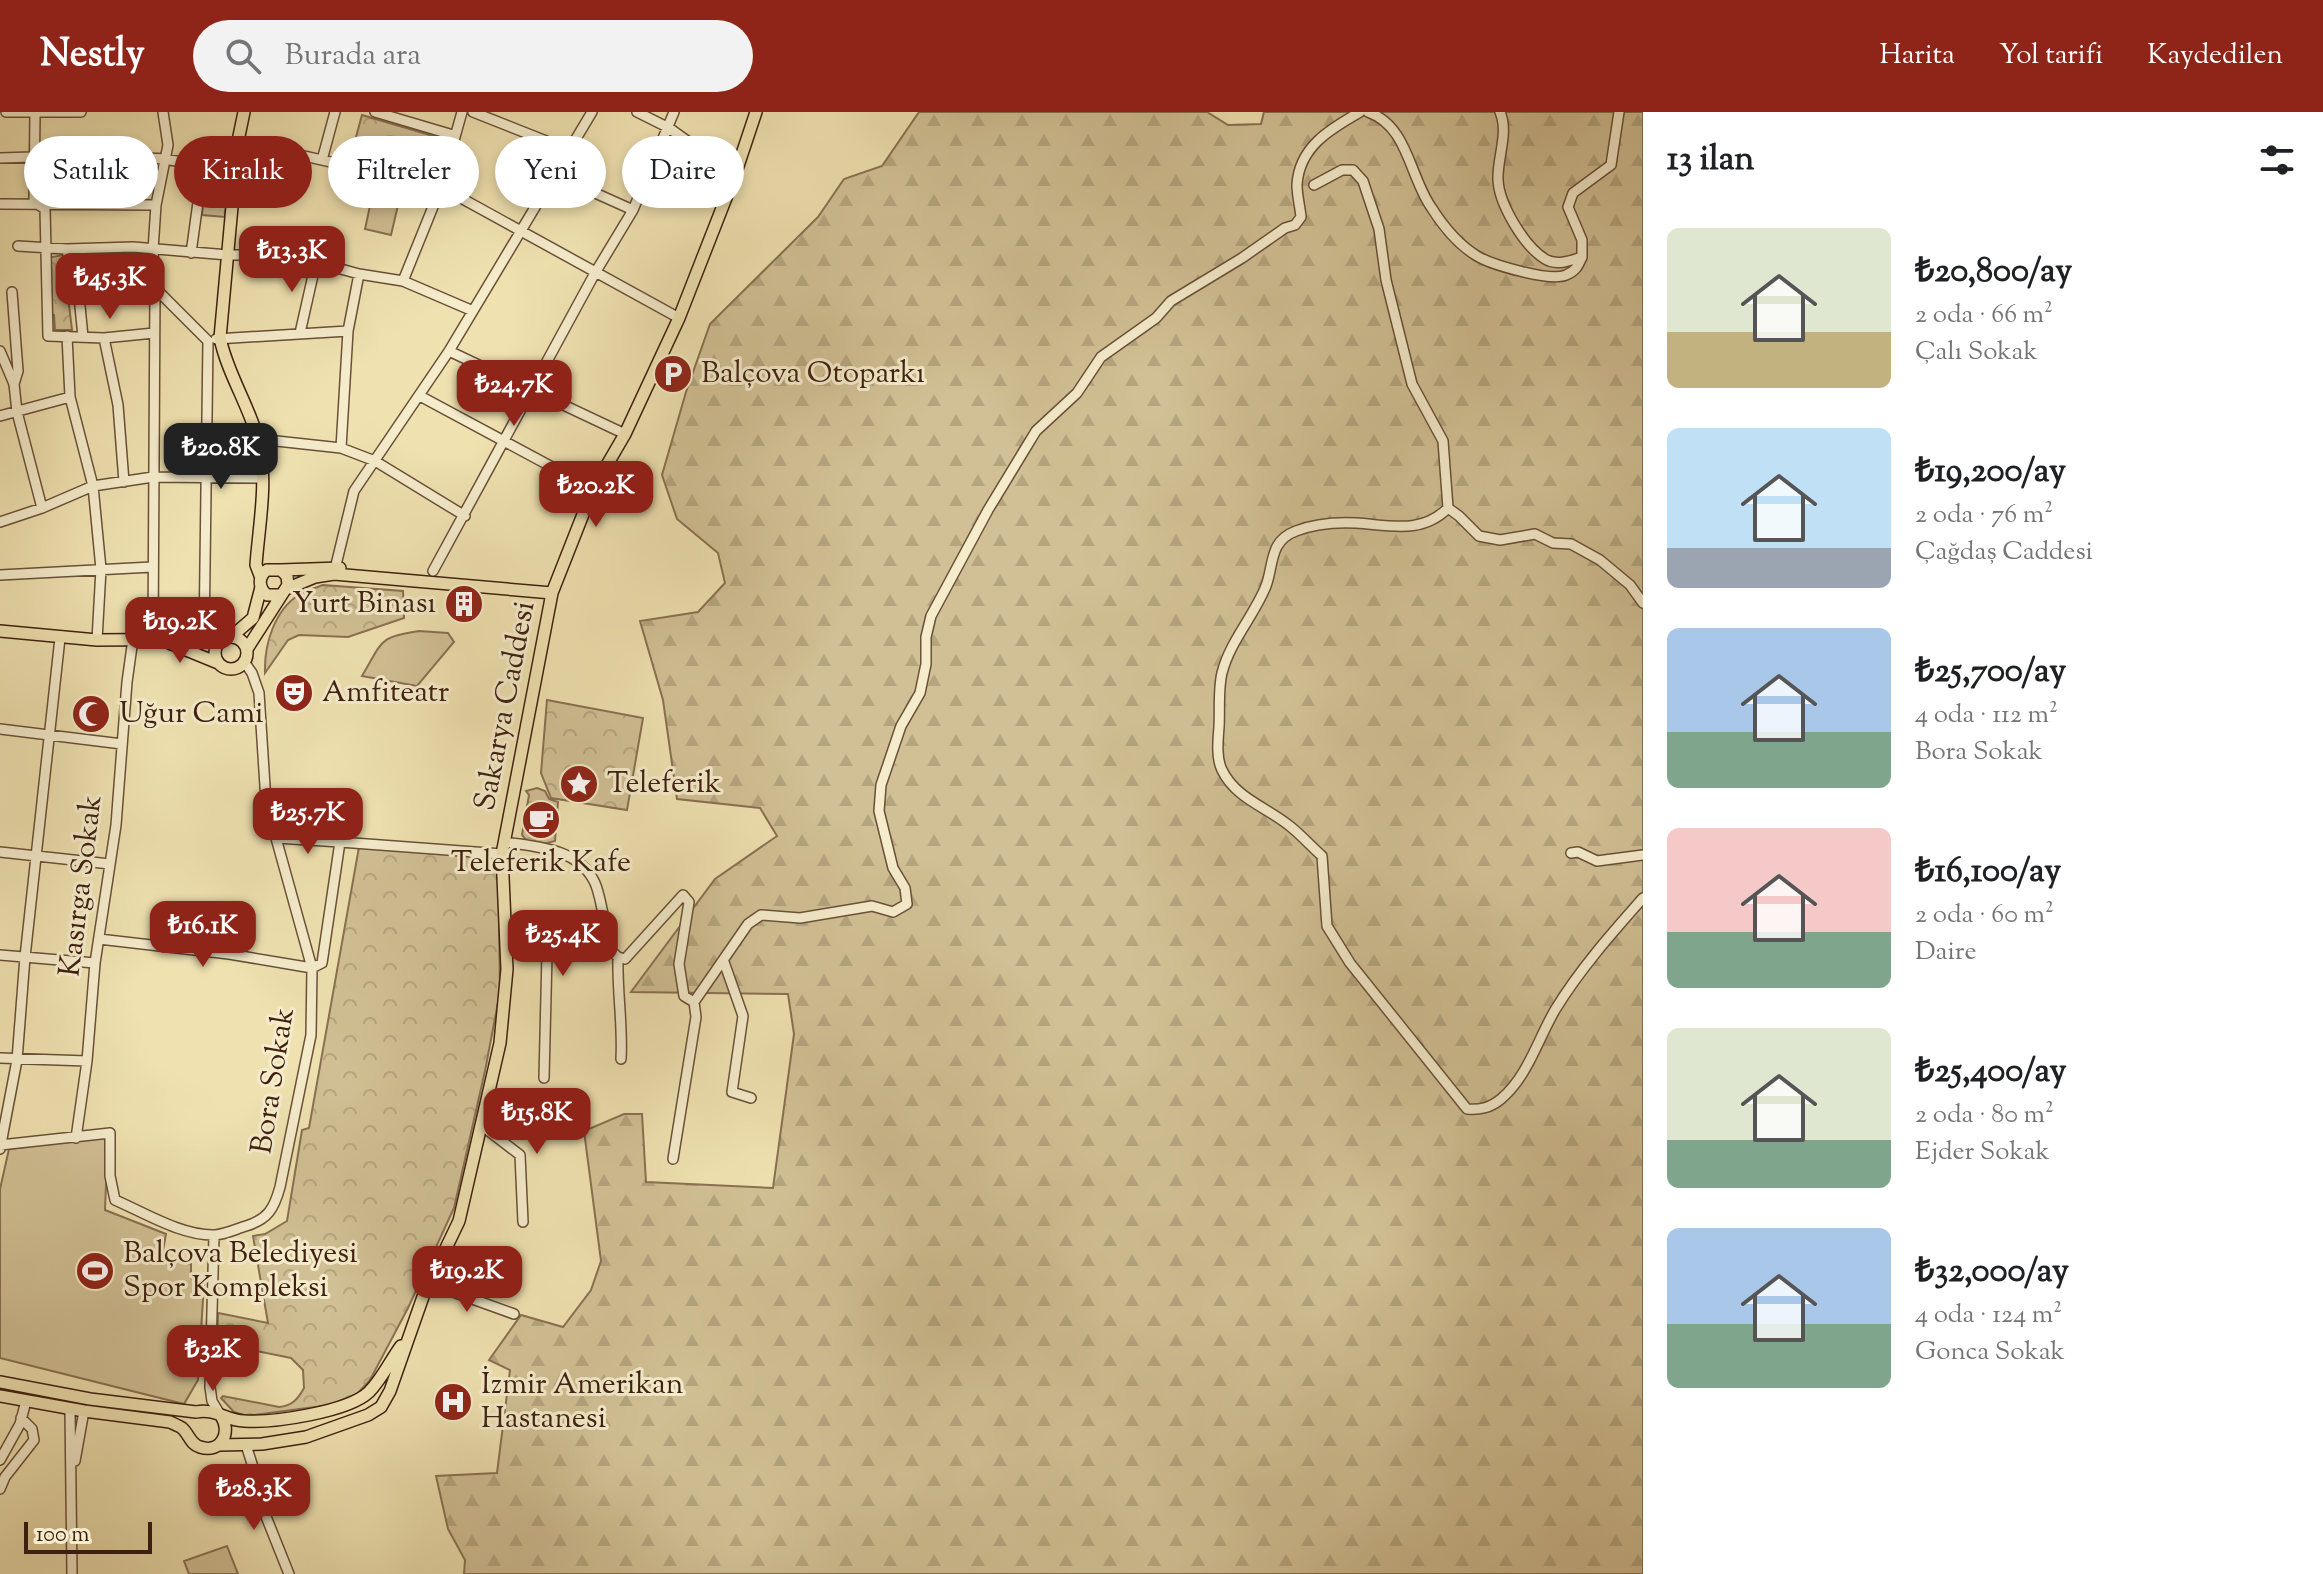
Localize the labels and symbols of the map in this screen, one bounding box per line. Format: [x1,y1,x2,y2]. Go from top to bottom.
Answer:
pin: ₺13.3K [227,226,357,294]
pin: ₺45.3K [45,253,175,321]
parking icon: Balçova Otoparkı [652,353,694,395]
place label: Balçova Otoparkı [701,353,925,396]
pin: ₺24.7K [449,360,579,428]
pin: ₺20.8K [156,423,286,491]
pin: ₺20.2K [531,461,661,529]
place label: Yurt Binası [292,583,436,626]
building icon: Yurt Binası [443,583,485,625]
pin: ₺19.2K [115,597,245,665]
street label: Sakarya Caddesi [465,598,547,814]
theatre icon: Amfiteatr [273,672,315,714]
place label: Amfiteatr [322,672,449,715]
mosque icon: Uğur Cami [70,693,112,735]
place label: Uğur Cami [119,693,263,736]
place icon: Teleferik [558,763,600,805]
place label: Teleferik [607,763,721,806]
pin: ₺25.7K [243,788,373,856]
street label: Kasırga Sokak [50,793,114,979]
cafe icon: Teleferik Kafe [520,799,562,841]
place label: Teleferik Kafe [451,842,631,885]
pin: ₺16.1K [138,901,268,969]
pin: ₺25.4K [498,910,628,978]
street label: Bora Sokak [241,1005,307,1157]
pin: ₺15.8K [472,1088,602,1156]
place label: Balçova Belediyesi Spor Kompleksi [123,1233,358,1310]
pin: ₺19.2K [402,1246,532,1314]
sports icon: Balçova Belediyesi Spor Kompleksi [74,1250,116,1292]
pin: ₺32K [166,1325,260,1393]
place label: İzmir Amerikan Hastanesi [481,1364,684,1441]
hospital icon: İzmir Amerikan Hastanesi [432,1381,474,1423]
pin: ₺28.3K [189,1464,319,1532]
scale bar [24,1518,152,1554]

